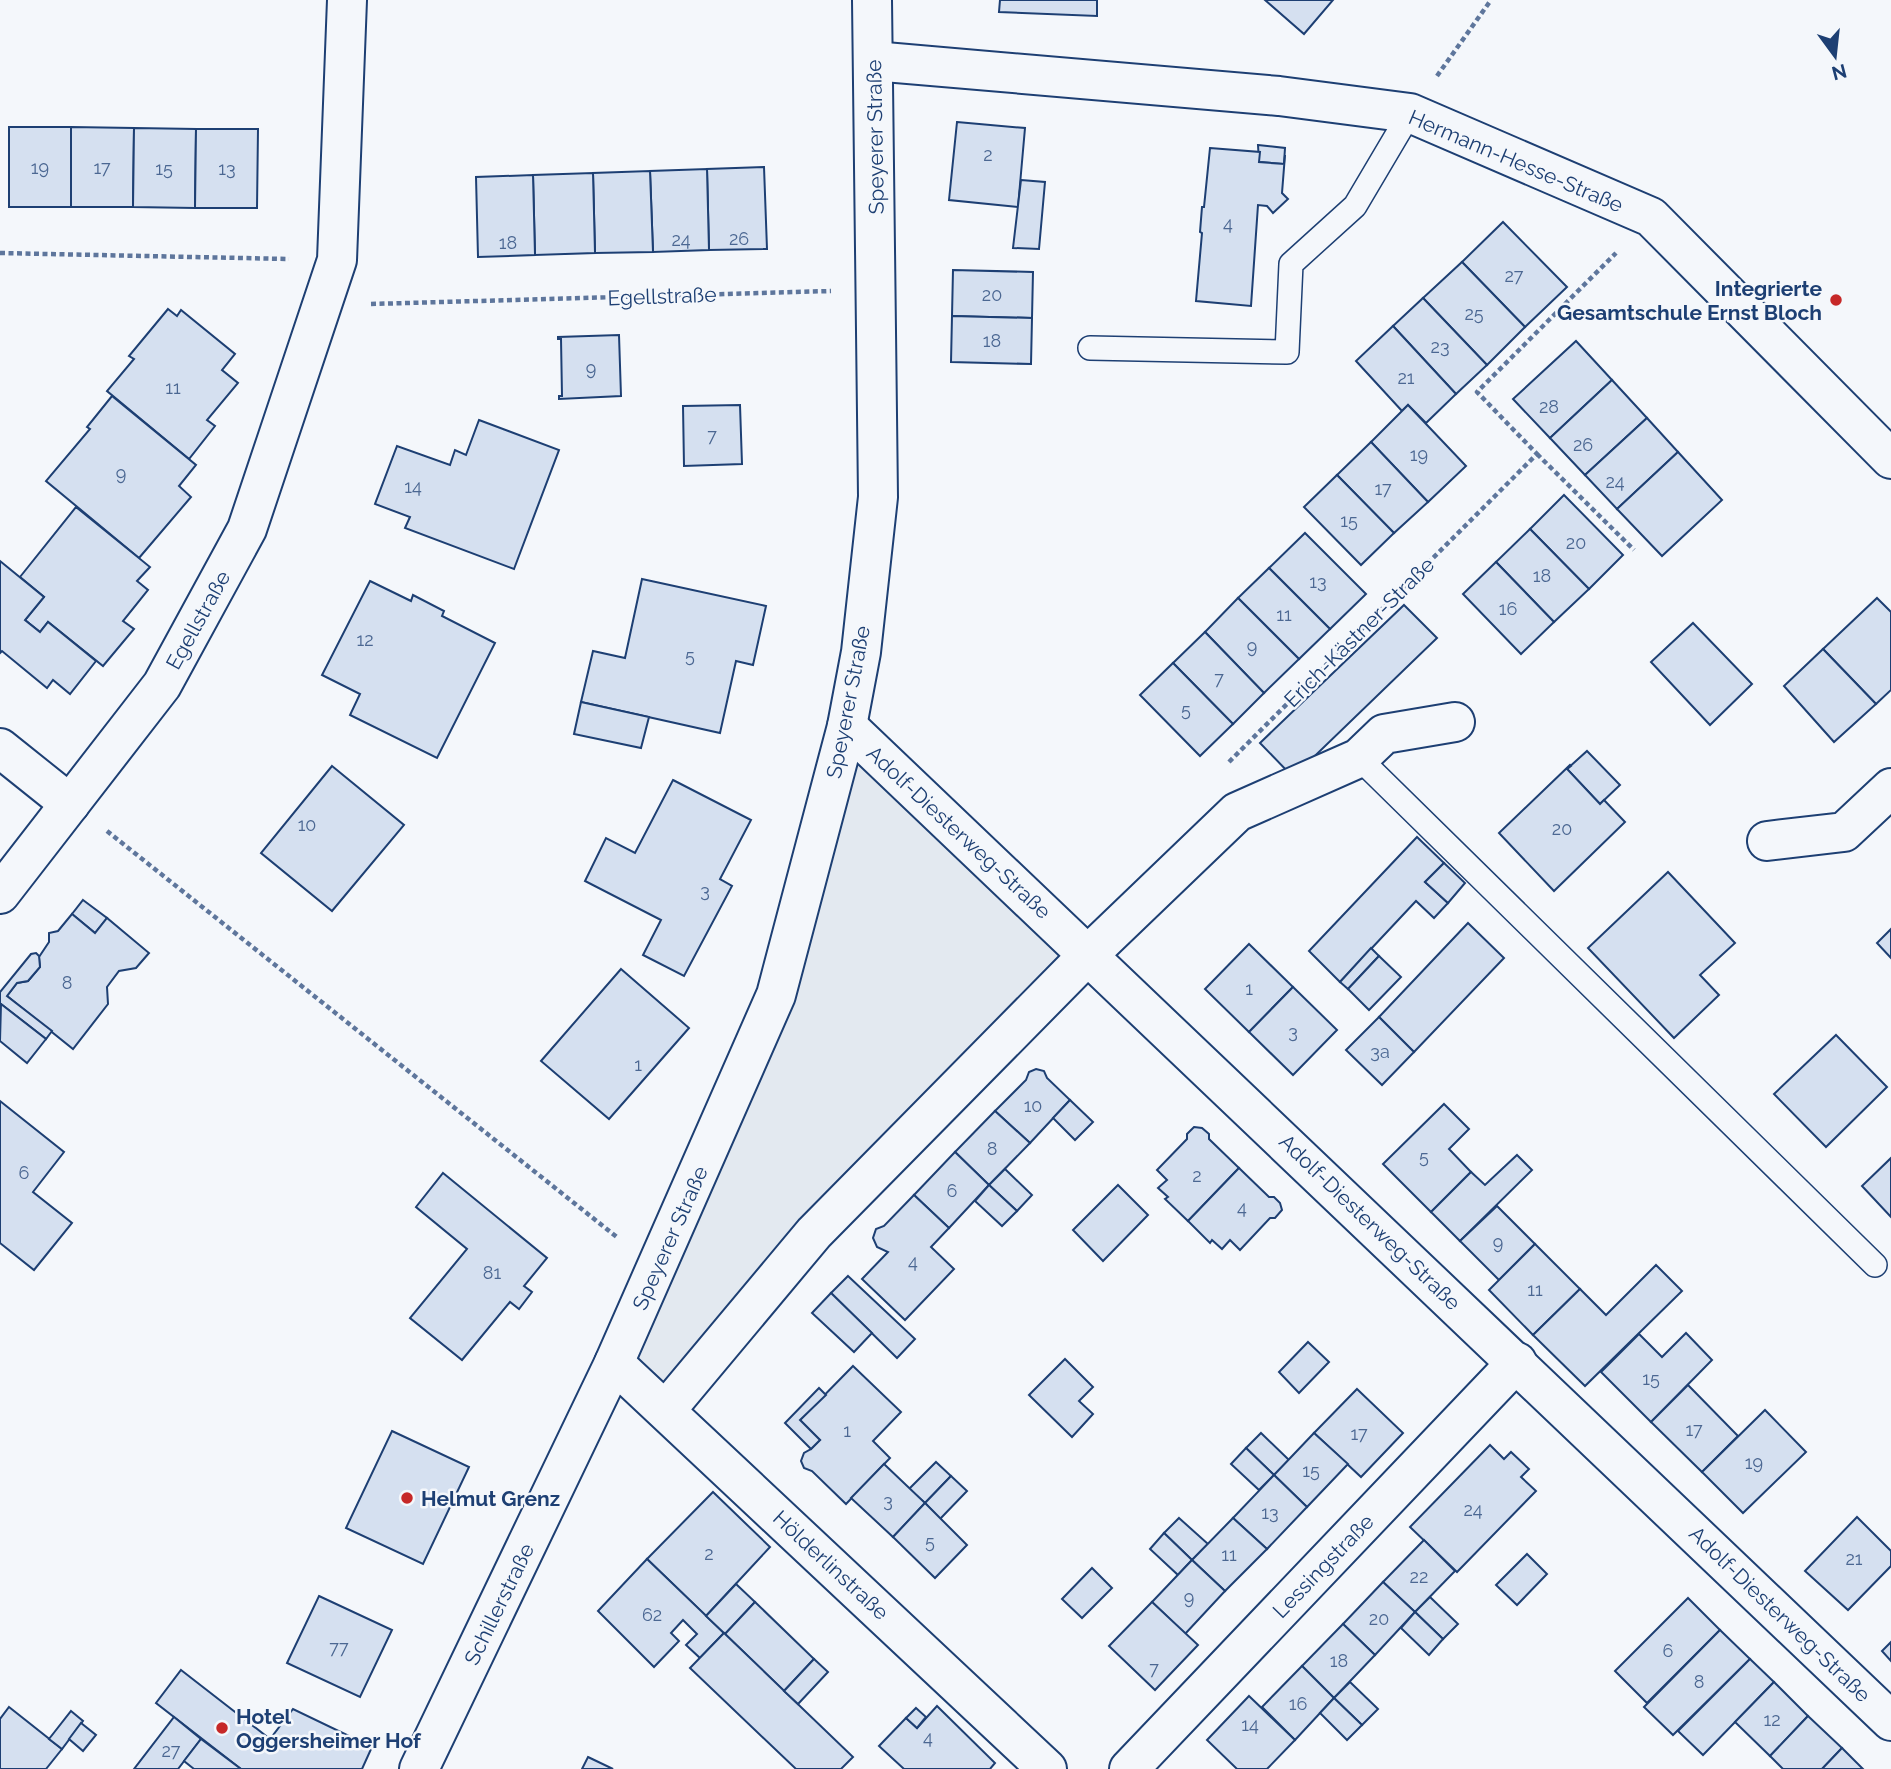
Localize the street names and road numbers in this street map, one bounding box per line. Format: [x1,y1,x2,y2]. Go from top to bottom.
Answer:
street label: Speyerer Straße [861,59,889,215]
street label: Hermann-Hesse-Straße [1405,104,1627,218]
street label: Egellstraße [607,282,717,310]
street label: Erich-Kästner-Straße [1279,552,1439,712]
street label: Egellstraße [161,566,235,674]
street label: Speyerer Straße [821,624,875,780]
street label: Adolf-Diesterweg-Straße [862,740,1056,924]
street label: Adolf-Diesterweg-Straße [1274,1129,1466,1315]
street label: Speyerer Straße [627,1162,713,1314]
street label: Hölderlinstraße [768,1505,894,1625]
street label: Lessingstraße [1267,1509,1379,1623]
street label: Adolf-Diesterweg-Straße [1684,1521,1876,1707]
street label: Schillerstraße [459,1539,539,1669]

